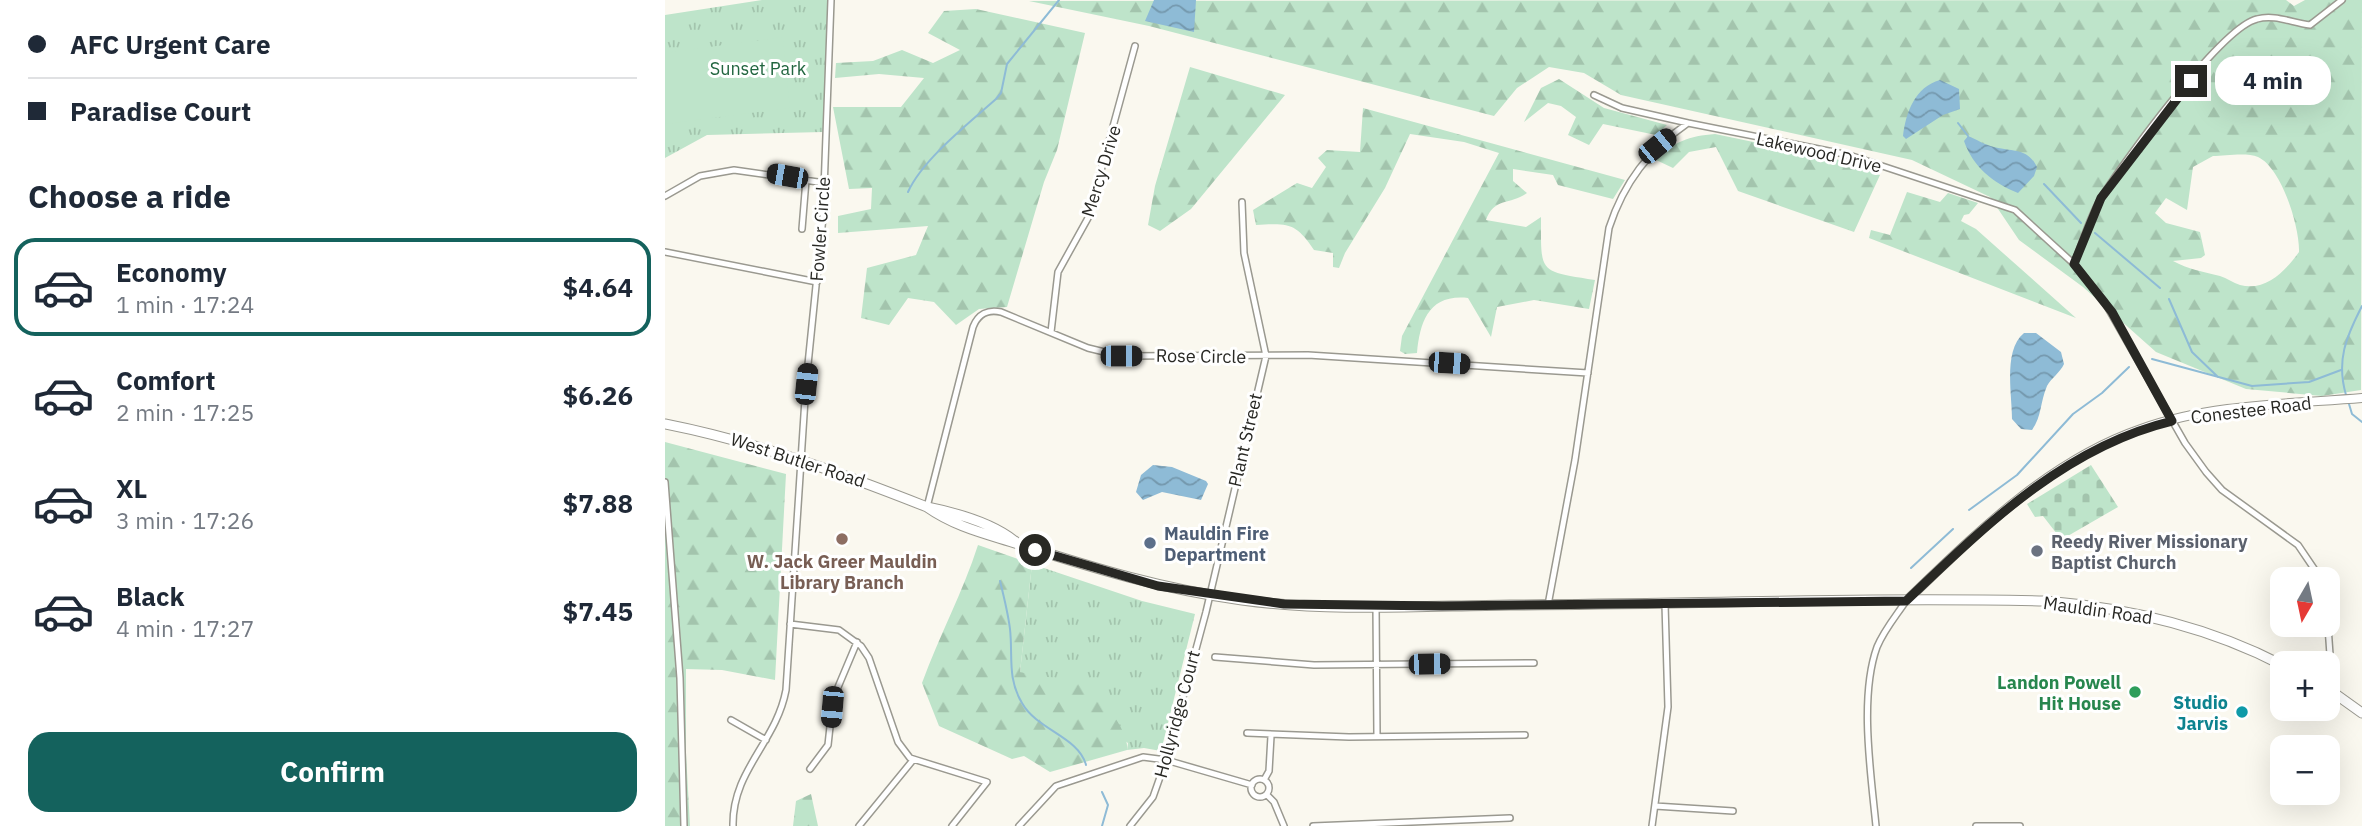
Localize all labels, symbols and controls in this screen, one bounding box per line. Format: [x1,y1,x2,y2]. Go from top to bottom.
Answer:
text: AFC Urgent Care [70,27,271,61]
callout: 4 min [2215,56,2331,106]
park label: Sunset Park [710,57,807,80]
route end [2175,65,2207,97]
text: 4 min [2243,65,2303,95]
text: Paradise Court [70,94,251,128]
street label: Mercy Drive [1076,122,1126,220]
car [1635,125,1680,167]
street label: Lakewood Drive [1754,126,1884,178]
car [765,162,810,190]
text: Choose a ride [28,175,231,217]
street label: Fowler Circle [805,176,835,282]
text: Economy [116,255,227,289]
icon: car [32,256,95,319]
text: $4.64 [563,270,633,304]
text: 1 min · 17:24 [116,289,254,319]
street label: Rose Circle [1156,344,1246,368]
car [1101,346,1143,367]
car [1428,351,1471,375]
car [794,362,819,406]
text: Comfort [116,363,215,397]
icon: car [32,364,95,427]
text: $6.26 [563,378,633,412]
street label: Plant Street [1223,391,1267,489]
street label: Conestee Road [2189,391,2313,429]
text: 2 min · 17:25 [116,397,254,427]
street label: West Butler Road [728,427,868,493]
text: XL [116,471,147,505]
icon: car [32,472,95,535]
text: $7.88 [563,486,633,520]
text: 3 min · 17:26 [116,505,254,535]
place label: Mauldin Fire Department [1164,522,1269,566]
place label: Reedy River Missionary Baptist Church [2051,530,2248,574]
marker: W. Jack Greer Mauldin Library Branch [834,531,850,547]
route start [1019,534,1051,566]
marker: Mauldin Fire Department [1142,535,1158,551]
marker: Reedy River Missionary Baptist Church [2029,543,2045,559]
place label: W. Jack Greer Mauldin Library Branch [747,550,937,594]
north arrow [2270,567,2340,637]
map controls [2270,567,2340,805]
text: Black [116,579,184,613]
icon: car [32,580,95,643]
street label: Mauldin Road [2042,591,2154,629]
text: $7.45 [563,594,633,628]
text: 4 min · 17:27 [116,613,254,643]
street label: Hollyridge Court [1149,648,1205,780]
button: + [2270,651,2340,721]
car [1408,653,1451,675]
place label: Landon Powell Hit House [1997,671,2122,715]
marker: Landon Powell Hit House [2127,684,2143,700]
car [820,685,845,729]
place label: Studio Jarvis [2173,691,2228,735]
marker: Studio Jarvis [2234,704,2250,720]
button: Confirm [28,732,637,812]
button: − [2270,735,2340,805]

